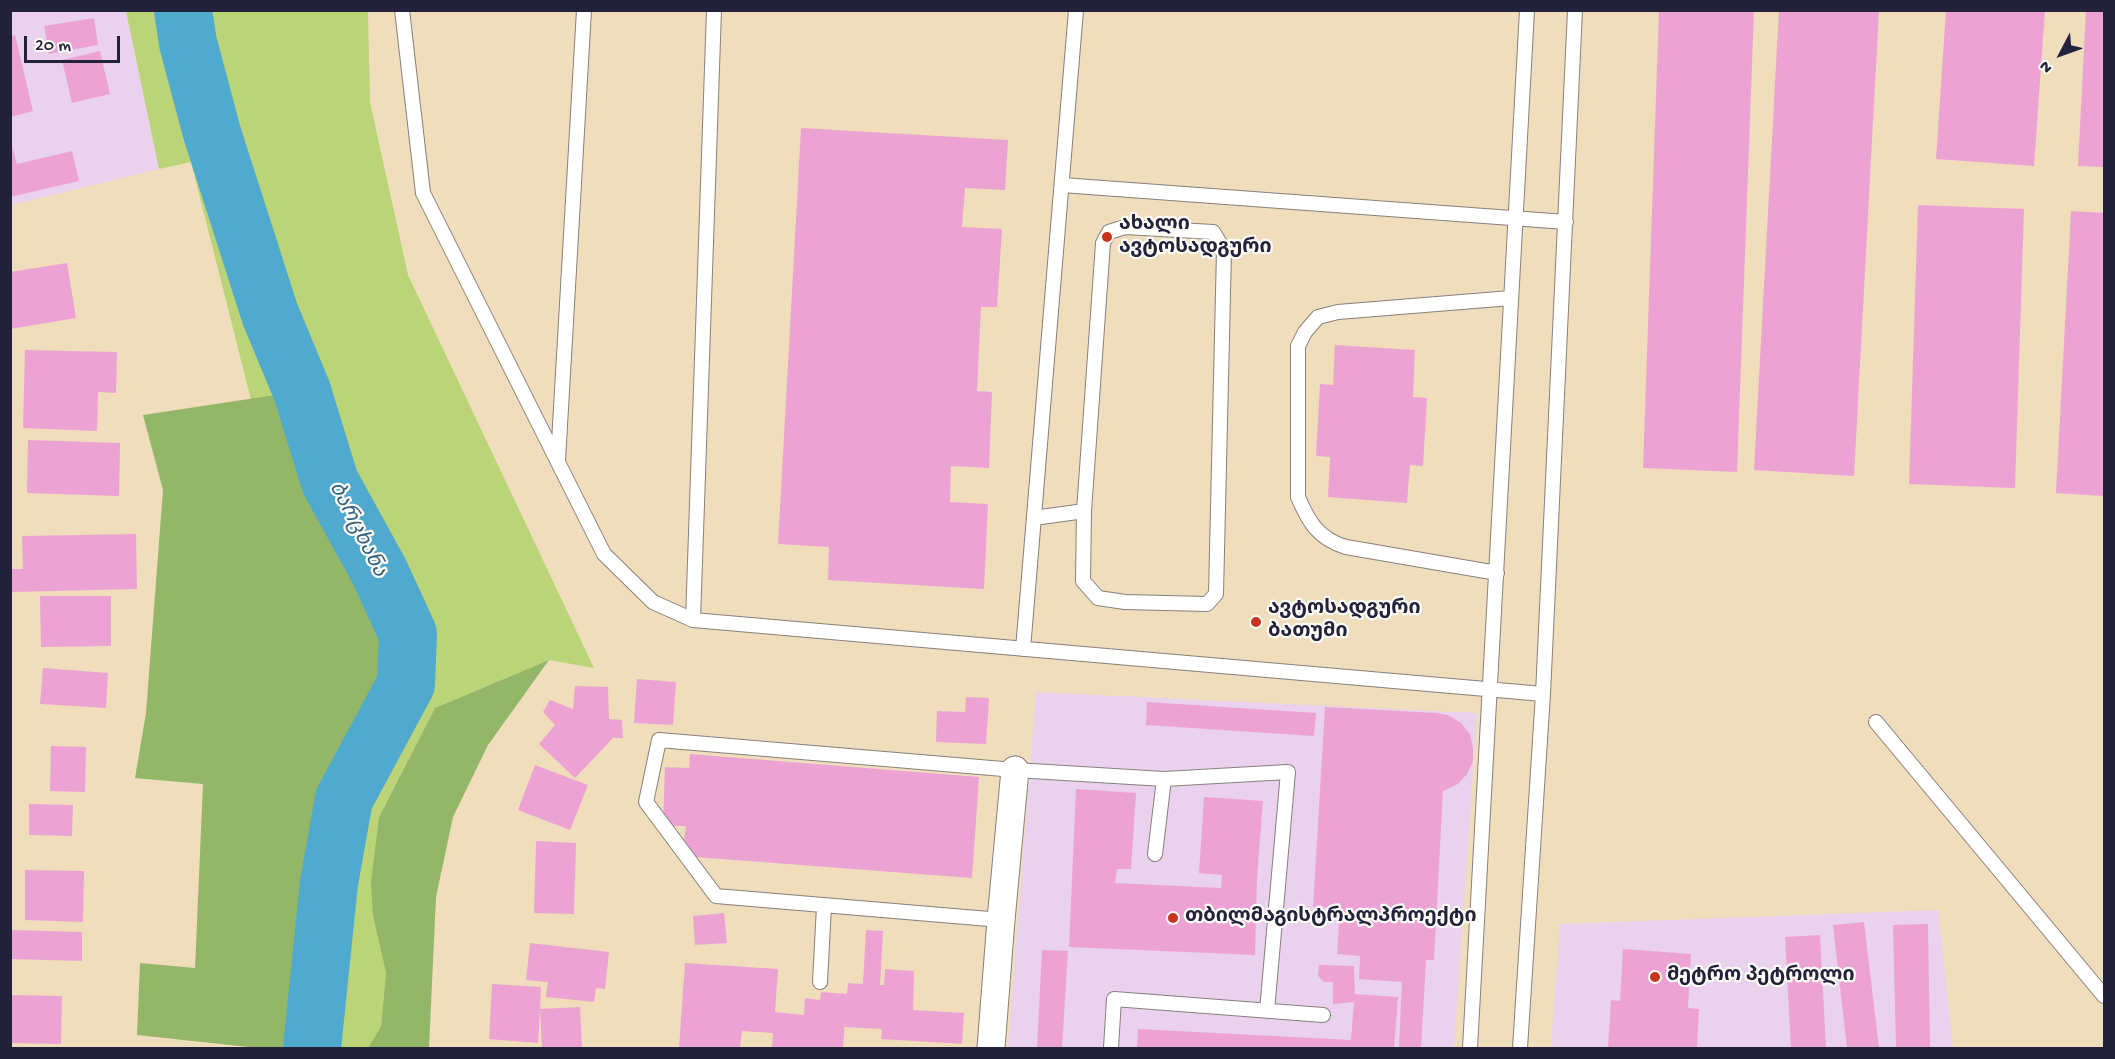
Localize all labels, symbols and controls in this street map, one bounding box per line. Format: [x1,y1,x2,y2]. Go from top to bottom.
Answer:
scale bar [27,24,123,62]
north arrow [2031,24,2091,84]
text: 20 m [35,36,71,57]
text: N [2036,56,2058,76]
place label: ახალი ავტოსადგური [1119,214,1272,261]
marker: ახალი ავტოსადგური [1100,230,1114,244]
water label: ბარცხანა [321,478,391,582]
place label: ავტოსადგური ბათუმი [1268,598,1421,645]
marker: ავტოსადგური ბათუმი [1249,615,1263,629]
place label: თბილმაგისტრალპროექტი [1185,906,1477,930]
marker: თბილმაგისტრალპროექტი [1166,911,1180,925]
place label: მეტრო პეტროლი [1667,965,1855,989]
marker: მეტრო პეტროლი [1648,970,1662,984]

